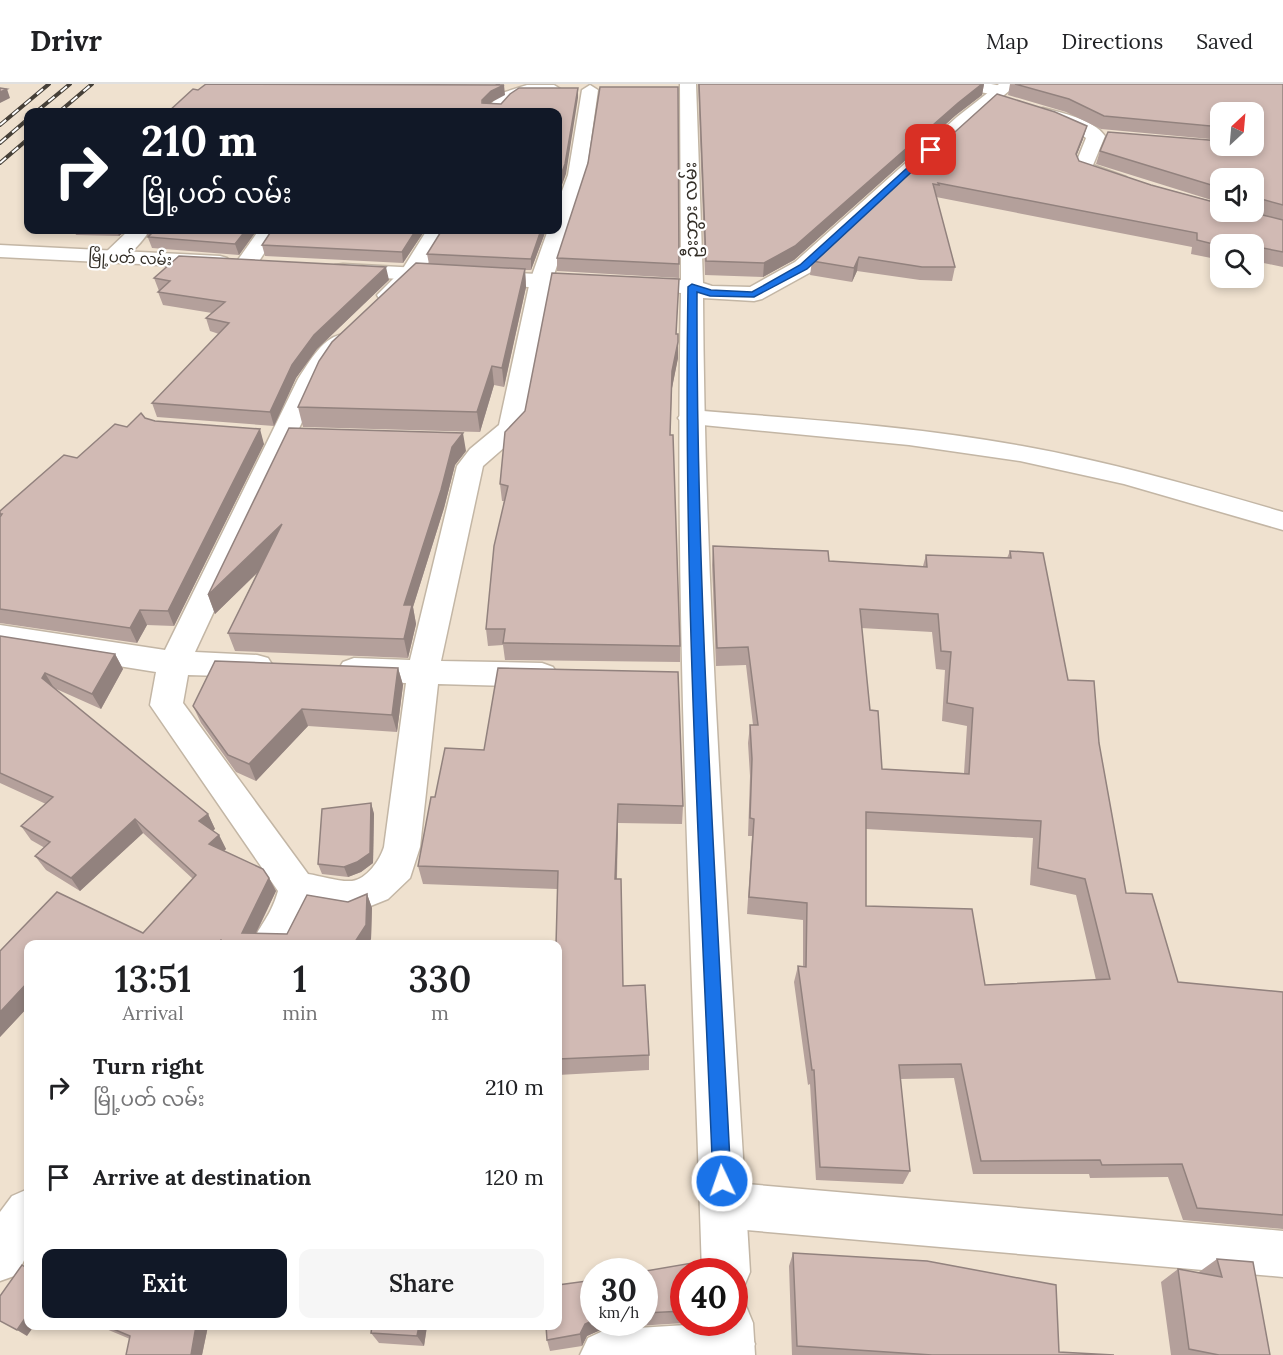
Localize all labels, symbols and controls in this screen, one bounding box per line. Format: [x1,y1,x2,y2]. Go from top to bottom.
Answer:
text: Drivr [30,23,102,59]
text: Map [986,28,1029,55]
text: Directions [1062,28,1163,55]
text: Saved [1196,28,1253,55]
north arrow [1210,102,1264,156]
map controls [1210,102,1264,288]
text: 210 m [141,114,257,168]
pin [905,124,956,175]
icon: right [42,132,120,210]
icon: arrive [914,133,947,166]
street label: ဦးဘွား လမ်း [677,162,707,258]
button: sound [1210,168,1264,222]
text: မြို့ပတ် လမ်း [141,176,292,210]
button: search [1210,234,1264,288]
street label: မြို့ပတ် လမ်း [88,246,172,272]
text: 13:51 [115,956,192,1002]
text: 1 [293,956,307,1002]
text: 330 [408,956,471,1002]
text: Arrival [123,1000,184,1025]
text: min [282,1000,318,1025]
text: m [431,1000,449,1025]
text: Turn right [93,1052,204,1080]
icon: right [42,1071,75,1104]
text: 210 m [485,1073,544,1101]
text: မြို့ပတ် လမ်း [93,1086,205,1111]
position arrow [690,1149,754,1213]
icon: arrive [42,1161,75,1194]
text: Arrive at destination [93,1163,311,1191]
text: 120 m [485,1163,544,1191]
button: Exit [42,1249,287,1318]
button: Share [299,1249,544,1318]
speed limit sign: 40 [670,1258,748,1336]
text: 30 [601,1271,637,1309]
text: km/h [599,1303,639,1322]

